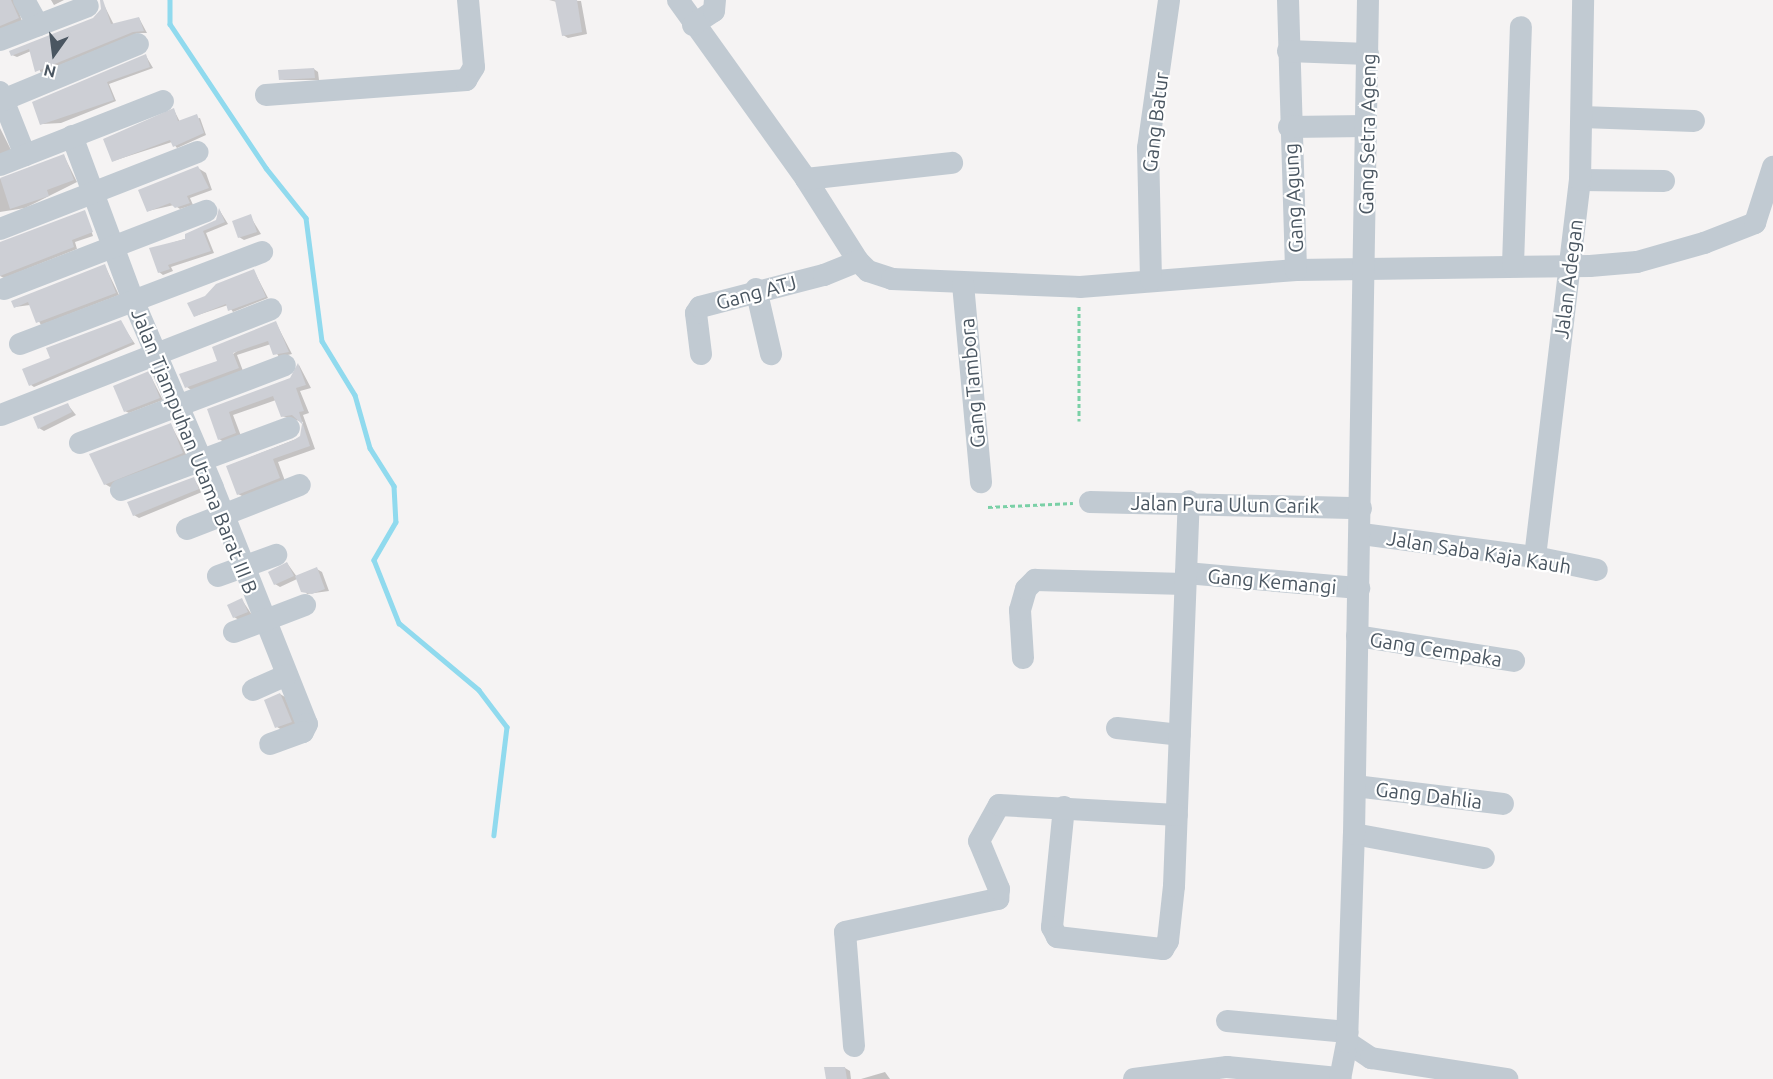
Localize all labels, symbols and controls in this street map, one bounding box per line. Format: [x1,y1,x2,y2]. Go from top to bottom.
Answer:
north arrow [24,24,84,84]
street label: Gang Setra Ageng [1354,53,1380,215]
text: N [42,61,58,82]
street label: Gang Batur [1137,70,1173,174]
street label: Gang Agung [1278,143,1308,253]
street label: Jalan Adegan [1549,218,1587,340]
street label: Gang ATJ [713,270,799,314]
street label: Jalan Tjampuhan Utama Barat III B [127,305,263,597]
street label: Gang Tambora [954,317,990,449]
street label: Jalan Pura Ulun Carik [1130,490,1320,518]
street label: Jalan Saba Kaja Kauh [1385,526,1573,578]
street label: Gang Kemangi [1207,563,1337,599]
street label: Gang Cempaka [1368,627,1504,671]
street label: Gang Dahlia [1374,777,1484,813]

